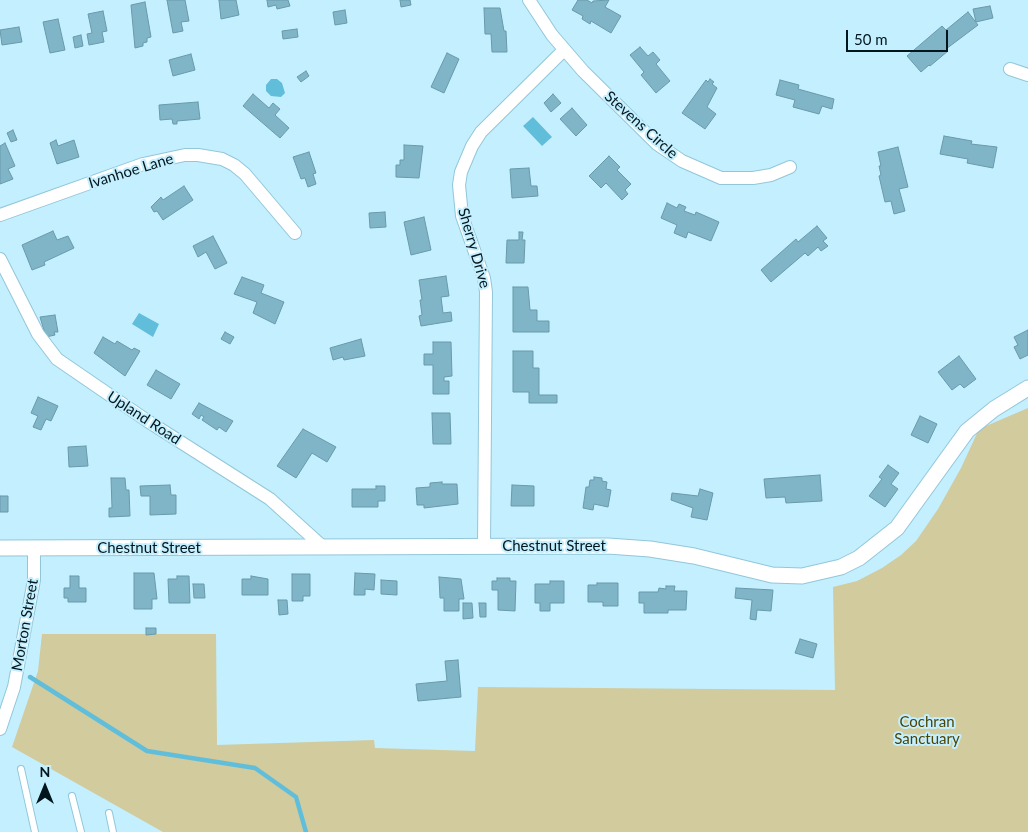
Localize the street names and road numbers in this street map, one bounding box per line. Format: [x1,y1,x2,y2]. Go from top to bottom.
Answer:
street label: Stevens Circle [601,87,681,163]
street label: Ivanhoe Lane [87,150,175,192]
street label: Sherry Drive [454,206,494,290]
street label: Upland Road [104,388,184,448]
street label: Chestnut Street [502,537,606,555]
street label: Chestnut Street [97,539,201,557]
street label: Morton Street [8,578,42,672]

